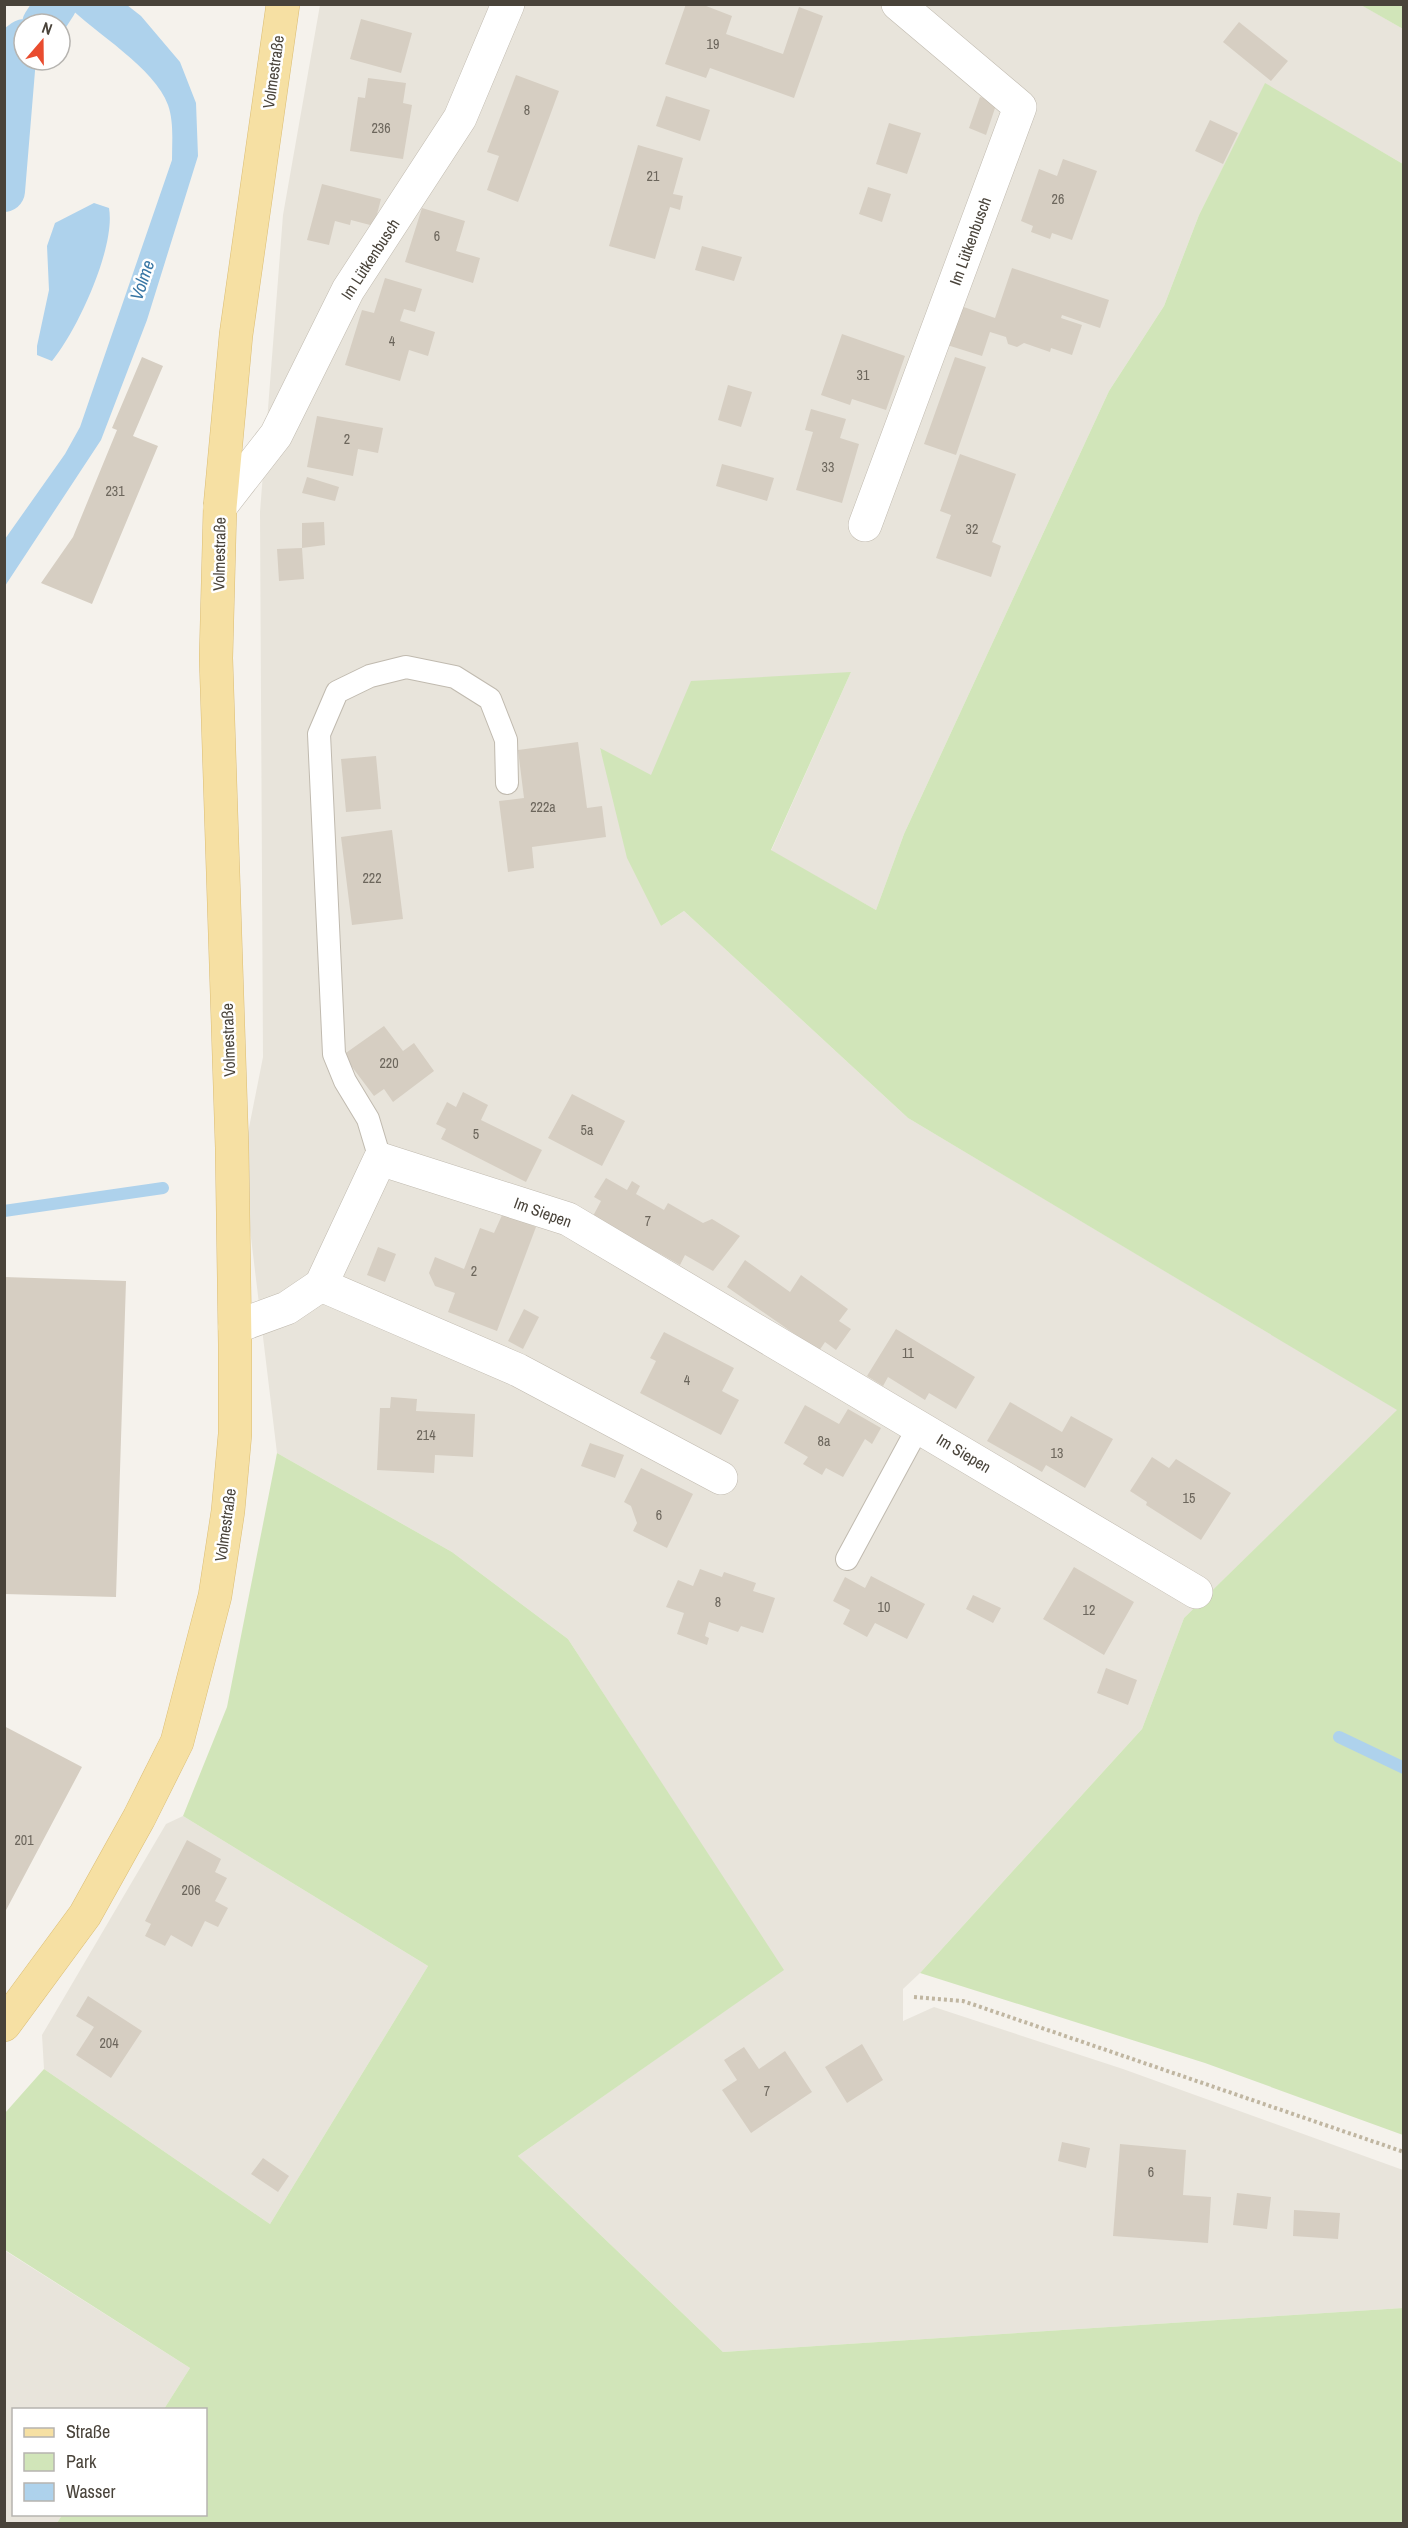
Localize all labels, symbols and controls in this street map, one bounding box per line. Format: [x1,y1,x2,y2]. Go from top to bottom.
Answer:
north arrow [12,12,72,72]
text: N [39,16,55,40]
street label: Volmestraße [257,34,289,110]
house number: 19 [707,35,719,53]
house number: 8 [524,101,530,119]
house number: 236 [371,119,391,137]
house number: 21 [647,167,660,185]
house number: 26 [1052,190,1064,208]
street label: Im Lütkenbusch [944,194,996,288]
street label: Im Lütkenbusch [336,214,404,304]
house number: 6 [434,227,440,245]
water label: Volme [124,257,160,303]
house number: 4 [389,332,396,350]
house number: 31 [857,366,870,384]
house number: 2 [344,430,350,448]
house number: 33 [822,458,834,476]
house number: 231 [105,482,125,500]
street label: Volmestraße [207,517,231,591]
house number: 32 [966,520,978,538]
house number: 222a [530,798,556,816]
house number: 222 [362,869,382,887]
street label: Volmestraße [216,1003,240,1077]
house number: 220 [379,1054,399,1072]
house number: 5a [581,1121,594,1139]
house number: 5 [473,1125,479,1143]
street label: Im Siepen [511,1191,575,1233]
house number: 7 [645,1212,651,1230]
house number: 2 [471,1262,477,1280]
house number: 11 [902,1344,915,1362]
house number: 4 [684,1371,691,1389]
house number: 214 [416,1426,436,1444]
street label: Im Siepen [933,1428,995,1478]
house number: 8a [818,1432,831,1450]
house number: 13 [1051,1444,1063,1462]
street label: Volmestraße [209,1487,241,1563]
house number: 15 [1183,1489,1195,1507]
house number: 6 [656,1506,662,1524]
house number: 8 [715,1593,721,1611]
house number: 10 [878,1598,890,1616]
house number: 12 [1083,1601,1095,1619]
house number: 201 [14,1831,34,1849]
house number: 206 [181,1881,201,1899]
house number: 204 [99,2034,119,2052]
house number: 7 [764,2082,770,2100]
house number: 6 [1148,2163,1154,2181]
legend [12,2408,207,2516]
text: Straße [66,2419,110,2444]
text: Park [66,2449,97,2474]
text: Wasser [66,2479,116,2504]

